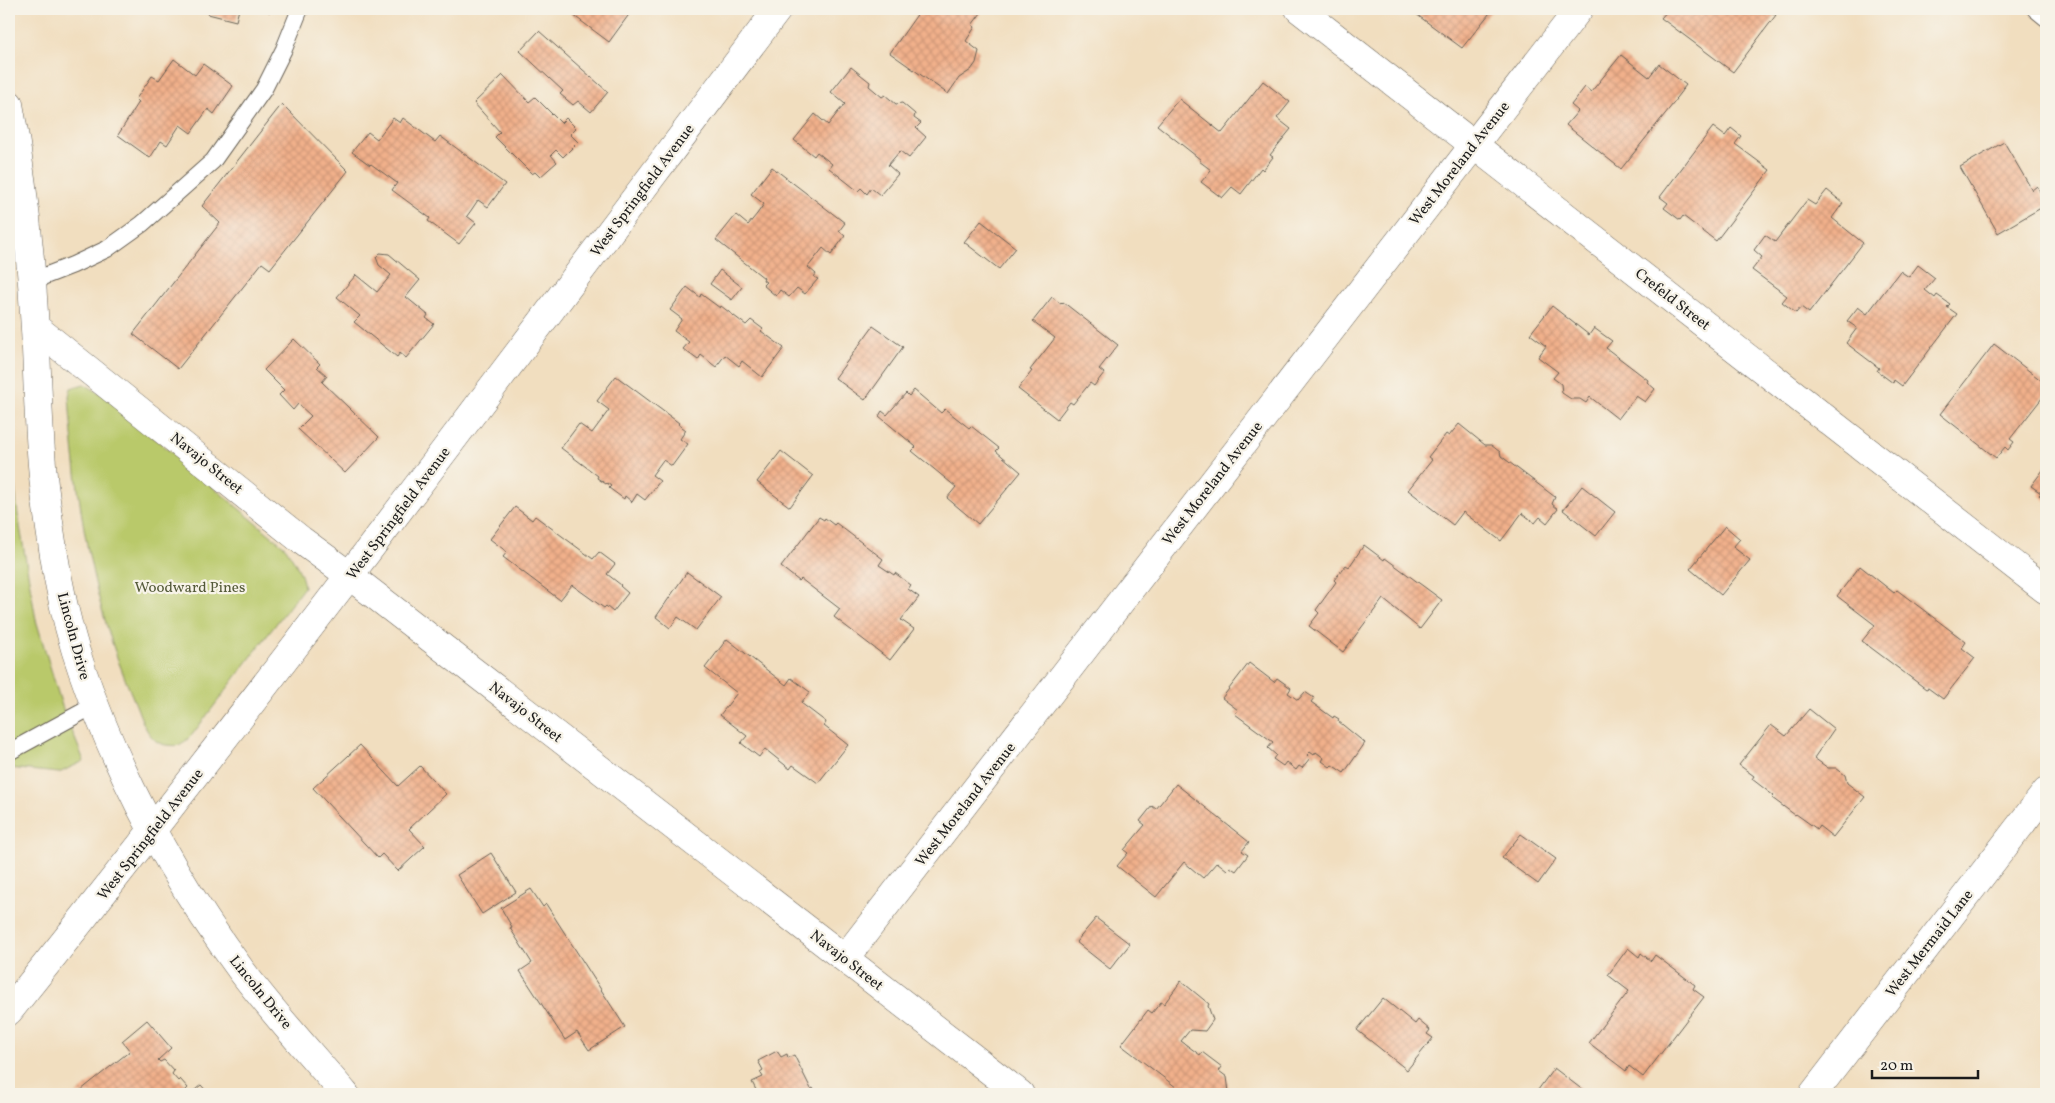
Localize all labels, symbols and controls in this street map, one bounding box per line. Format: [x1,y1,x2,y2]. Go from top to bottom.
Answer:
street label: West Moreland Avenue [1405,98,1515,230]
street label: West Springfield Avenue [586,120,700,262]
street label: Crefeld Street [1630,264,1714,336]
street label: West Moreland Avenue [1158,418,1268,550]
street label: Navajo Street [165,428,247,500]
street label: West Springfield Avenue [342,443,456,585]
park label: Woodward Pines [135,578,245,599]
street label: Lincoln Drive [51,590,94,682]
street label: Navajo Street [484,678,566,749]
street label: West Moreland Avenue [911,739,1021,871]
street label: West Springfield Avenue [93,765,209,905]
street label: West Mermaid Lane [1881,886,1979,1002]
street label: Navajo Street [805,926,887,997]
street label: Lincoln Drive [224,952,296,1034]
scale bar [1872,1048,1979,1080]
text: 20 m [1880,1056,1913,1077]

